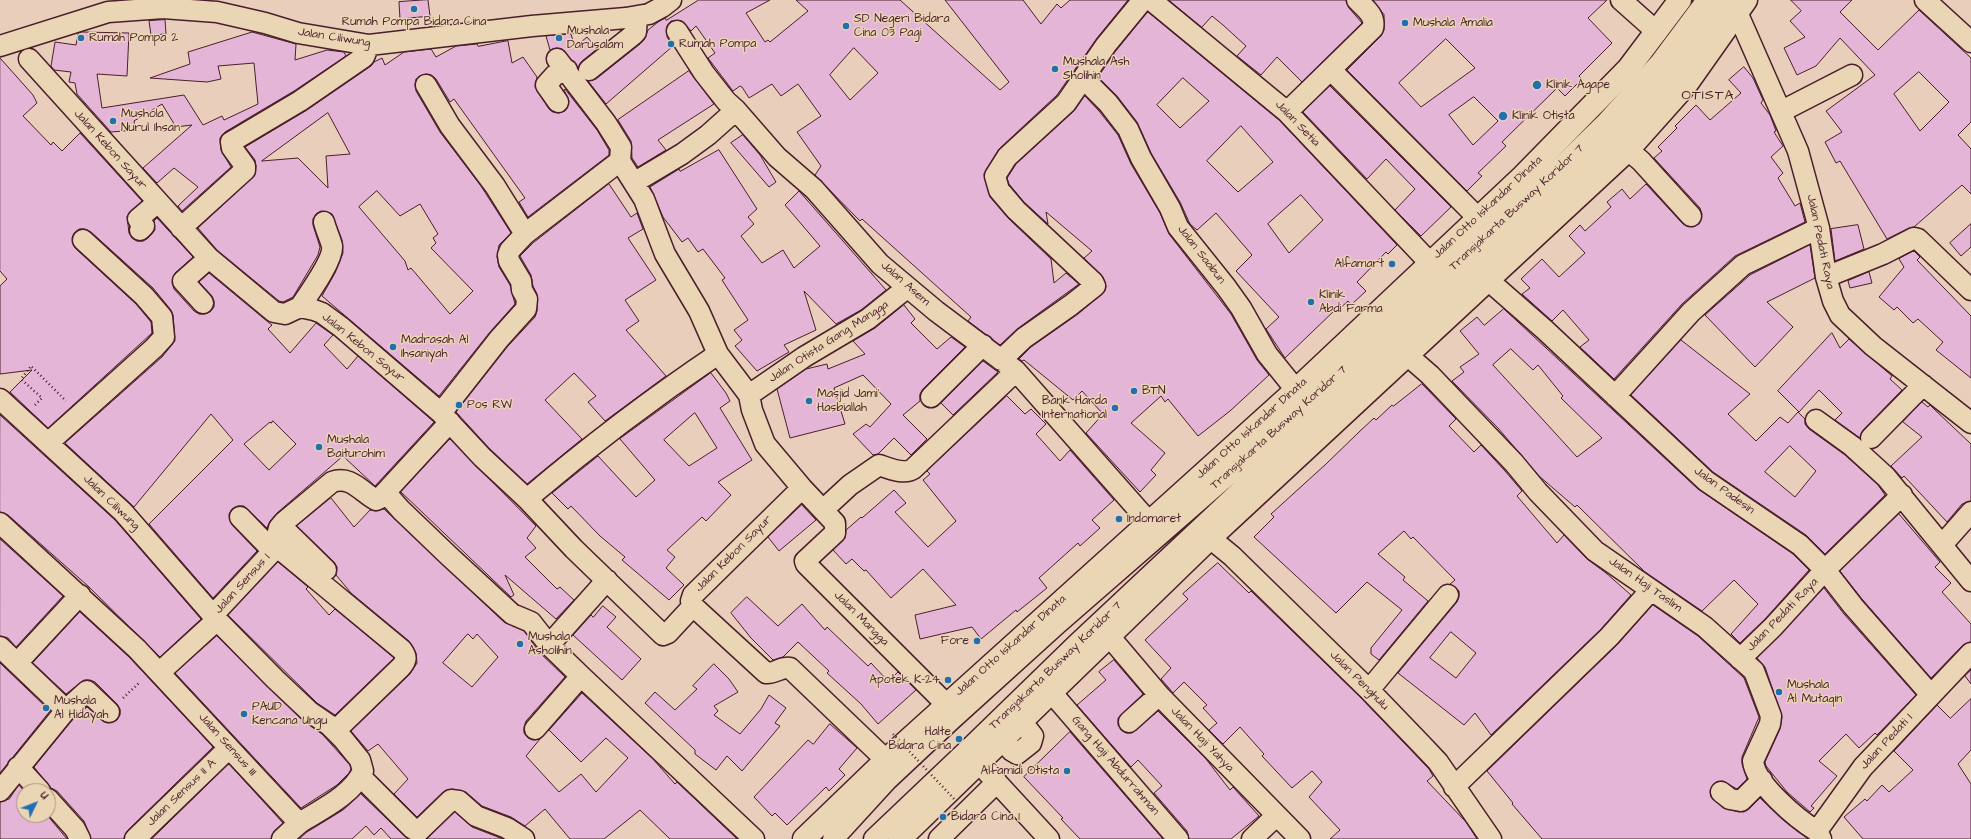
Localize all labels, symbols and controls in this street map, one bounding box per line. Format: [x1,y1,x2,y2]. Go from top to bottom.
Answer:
marker: Rumah Pompa Bidara Cina [409,4,419,14]
place label: SD Negeri Bidara Cina 03 Pagi [854,12,950,40]
place label: Rumah Pompa Bidara Cina [342,15,486,29]
place label: Mushala Amalia [1413,16,1493,30]
marker: Mushala Amalia [1400,18,1410,28]
marker: SD Negeri Bidara Cina 03 Pagi [841,21,851,31]
place label: Mushala Darusalam [567,24,623,52]
street label: Jalan Ciliwung [297,25,371,51]
place label: Rumah Pompa 2 [89,31,178,45]
marker: Rumah Pompa 2 [76,33,86,43]
marker: Mushala Darusalam [554,33,564,43]
place label: Rumah Pompa [679,37,756,51]
marker: Rumah Pompa [666,39,676,49]
place label: Mushala Ash Sholihin [1063,55,1130,83]
marker: Mushala Ash Sholihin [1050,64,1060,74]
place label: Klinik Agape [1546,78,1610,92]
marker: Klinik Agape [1531,79,1543,91]
district label: OTISTA [1682,88,1734,104]
street label: Jalan Setia [1272,98,1322,150]
street label: Jalan Kebon Sayur [70,107,150,193]
place label: Mushola Nurul Ihsan [121,107,180,135]
place label: Klinik Otista [1512,109,1575,123]
marker: Klinik Otista [1497,110,1509,122]
marker: Mushola Nurul Ihsan [108,116,118,126]
street label: Transjakarta Busway Koridor 7 [1447,142,1587,274]
street label: Jalan Otto Iskandar Dinata [1430,154,1546,262]
street label: Jalan Pedati Raya [1803,193,1837,291]
street label: Jalan Saabun [1174,223,1228,287]
place label: Alfamart [1334,257,1384,271]
street label: Jalan Asem [877,259,933,309]
marker: Alfamart [1387,259,1397,269]
place label: Klinik Abdi Farma [1319,288,1383,316]
marker: Klinik Abdi Farma [1306,297,1316,307]
street label: Jalan Otista Gang Mangga [767,298,891,386]
street label: Jalan Kebon Sayur [319,310,407,386]
place label: Madrasah Al Ihsaniyah [401,333,468,361]
marker: Madrasah Al Ihsaniyah [388,342,398,352]
street label: Transjakarta Busway Koridor 7 [1208,363,1350,493]
street label: Jalan Otto Iskandar Dinata [1194,375,1310,483]
place label: BTN [1142,384,1166,398]
marker: BTN [1129,386,1139,396]
place label: Masjid Jami' Hasbiallah [817,387,880,415]
place label: Bank Harda International [1042,394,1107,422]
marker: Masjid Jami' Hasbiallah [804,396,814,406]
place label: Pos RW [467,398,512,412]
marker: Pos RW [454,400,464,410]
marker: Bank Harda International [1110,403,1120,413]
place label: Mushala Baiturohim [327,433,385,461]
marker: Mushala Baiturohim [314,442,324,452]
street label: Jalan Padesin [1691,464,1757,518]
street label: Jalan Ciliwung [80,472,142,534]
place label: Indomaret [1127,512,1181,526]
street label: Jalan Kebon Sayur [693,513,775,595]
marker: Indomaret [1114,514,1124,524]
street label: Jalan Sensus I [212,551,274,617]
street label: Jalan Haji Taslim [1606,554,1684,616]
street label: Jalan Pedati Raya [1744,575,1822,655]
street label: Jalan Mangga [831,589,891,649]
street label: Jalan Otto Iskandar Dinata [953,592,1069,700]
street label: Transjakarta Busway Koridor 7 [987,599,1125,733]
place label: Mushala Asholihin [528,630,572,658]
place label: Fore [941,634,969,648]
marker: Fore [972,636,982,646]
marker: Mushala Asholihin [515,639,525,649]
street label: Jalan Penghulu [1326,648,1392,714]
place label: Apotek K-24 [869,673,940,687]
marker: Apotek K-24 [943,675,953,685]
place label: Mushala Al Mutaqin [1787,678,1842,706]
marker: Mushala Al Mutaqin [1774,687,1784,697]
place label: Mushala Al Hidayah [54,694,108,722]
place label: PAUD Kencana Ungu [252,700,327,728]
marker: Mushala Al Hidayah [41,703,51,713]
street label: Jalan Haji Yahya [1167,705,1237,775]
marker: PAUD Kencana Ungu [239,709,249,719]
street label: Jalan Sensus III [195,711,259,779]
street label: Jalan Pedati I [1858,711,1916,773]
street label: Gang Haji Abdurrahman [1068,713,1162,819]
place label: Halte Bidara Cina [888,725,951,753]
marker: Halte Bidara Cina [954,734,964,744]
street label: Jalan Sensus II A [144,756,220,830]
place label: Alfamidi Otista [981,764,1059,778]
marker: Alfamidi Otista [1062,766,1072,776]
north arrow [16,783,56,823]
text: U [37,788,52,803]
place label: Bidara Cina 1 [951,810,1020,824]
marker: Bidara Cina 1 [938,812,948,822]

